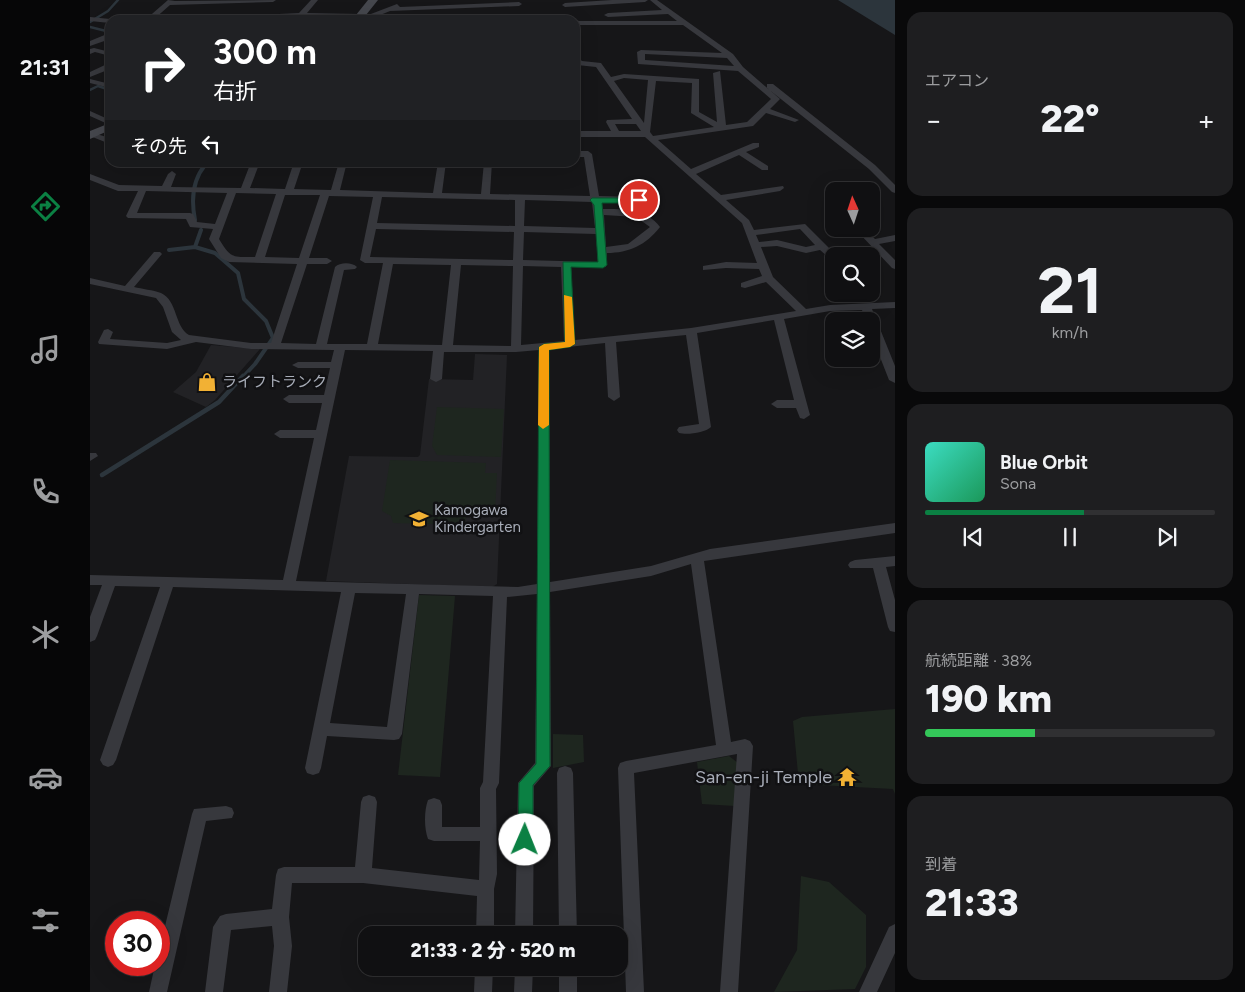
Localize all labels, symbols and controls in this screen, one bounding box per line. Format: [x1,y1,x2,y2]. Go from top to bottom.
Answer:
text: 300 m [213,31,317,73]
icon: right [130,35,195,100]
text: 21:31 [20,54,70,81]
text: エアコン [925,71,989,90]
text: 右折 [213,78,257,105]
text: 22° [1040,96,1100,142]
text: − [925,103,942,137]
text: + [1198,103,1215,137]
icon: left [197,130,225,158]
text: その先 [130,135,187,158]
pin [618,179,660,221]
north arrow [825,182,880,238]
map controls [825,182,880,367]
icon: arrive [625,186,653,214]
icon: directions [28,189,63,224]
button: search [825,247,880,302]
text: 21 [1037,251,1103,329]
button: layers [825,312,880,367]
text: km/h [1052,323,1088,342]
icon: music [28,332,63,367]
shop icon: ライフトランク [196,371,218,393]
place label: ライフトランク [222,373,327,391]
text: Blue Orbit [1000,451,1088,474]
icon: phone [28,474,63,509]
text: Sona [1000,474,1036,493]
place label: Kamogawa Kindergarten [434,501,521,536]
school or university icon: Kamogawa Kindergarten [408,508,430,530]
icon: previous [959,523,987,551]
icon: pause [1056,523,1084,551]
icon: next [1153,523,1181,551]
icon: climate [28,617,63,652]
text: 航続距離 · 38% [925,651,1032,670]
text: 190 km [925,676,1052,722]
icon: car [28,760,63,795]
place label: San-en-ji Temple [695,766,832,788]
temple icon: San-en-ji Temple [836,766,858,788]
position arrow [498,813,550,865]
text: 到着 [925,855,957,874]
text: 21:33 [925,880,1018,926]
icon: filters [28,903,63,938]
speed limit sign: 30 [105,911,170,976]
text: 21:33 · 2 分 · 520 m [411,939,575,962]

